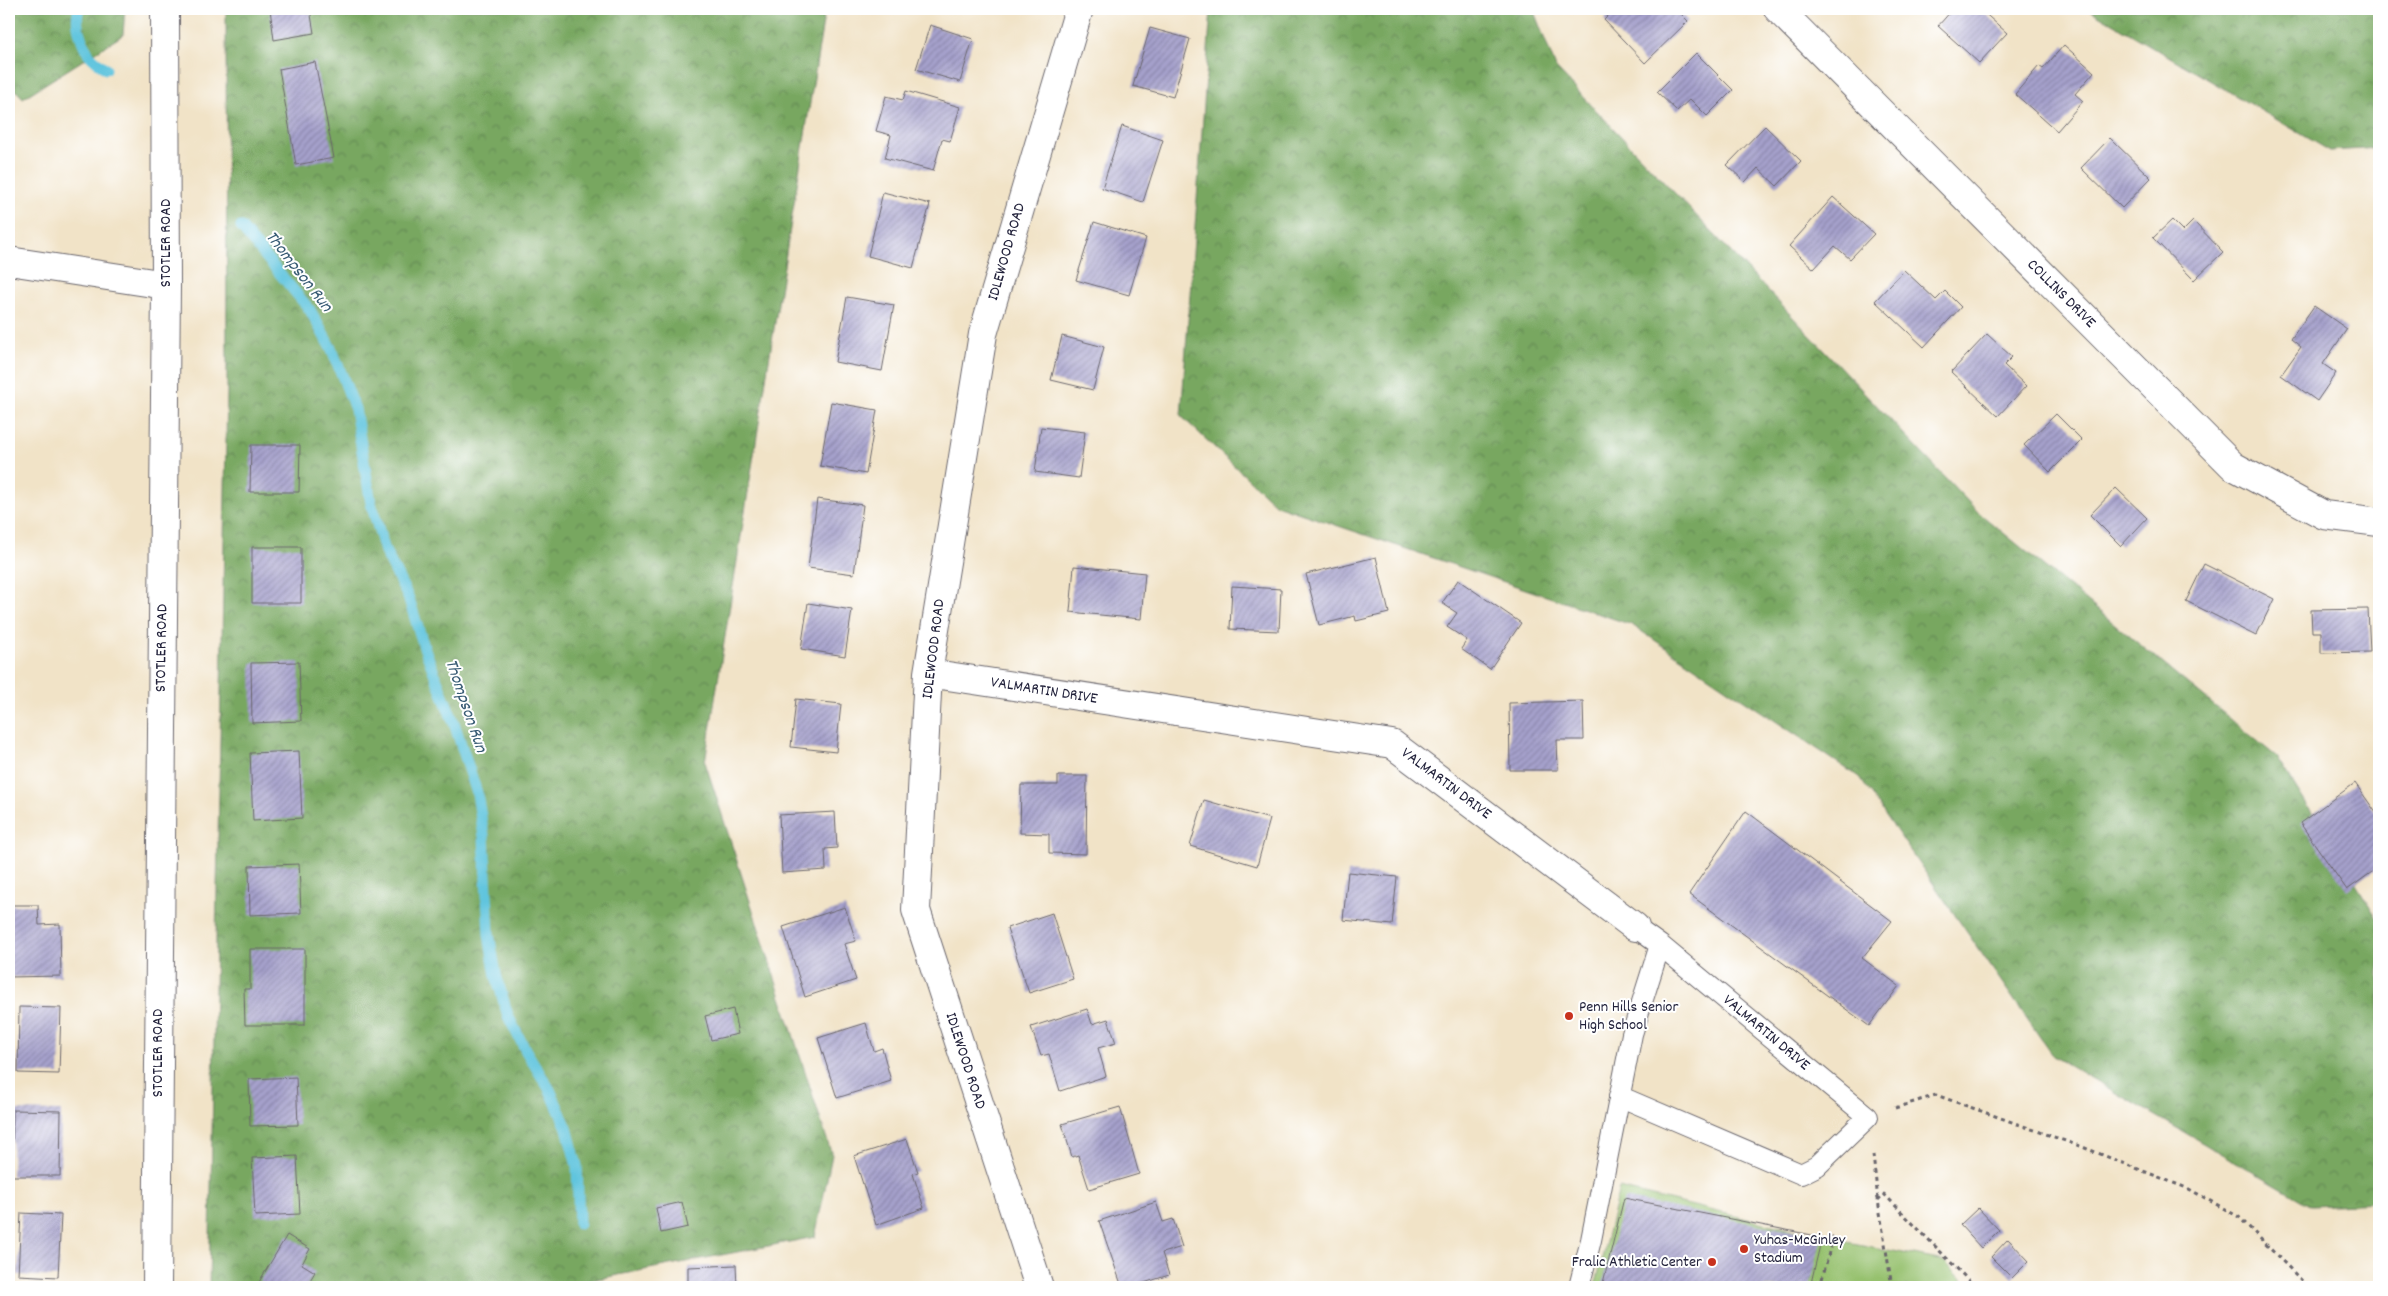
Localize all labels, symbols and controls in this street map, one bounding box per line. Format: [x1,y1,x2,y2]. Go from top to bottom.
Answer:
street label: STOTLER ROAD [155,199,178,287]
street label: IDLEWOOD ROAD [982,201,1032,303]
water label: Thompson Run [258,226,338,318]
street label: COLLINS DRIVE [2021,254,2101,334]
street label: IDLEWOOD ROAD [916,598,952,700]
street label: STOTLER ROAD [150,604,174,692]
water label: Thompson Run [437,656,493,757]
street label: VALMARTIN DRIVE [989,671,1100,711]
street label: VALMARTIN DRIVE [1396,742,1497,826]
street label: VALMARTIN DRIVE [1717,990,1815,1077]
place label: Penn Hills Senior High School [1579,996,1678,1037]
street label: STOTLER ROAD [147,1009,170,1097]
street label: IDLEWOOD ROAD [939,1010,991,1112]
marker: Penn Hills Senior High School [1563,1010,1575,1022]
place label: Yuhas-McGinley Stadium [1754,1229,1846,1270]
marker: Yuhas-McGinley Stadium [1738,1243,1750,1255]
place label: Fralic Athletic Center [1572,1251,1702,1274]
marker: Fralic Athletic Center [1706,1256,1718,1268]

